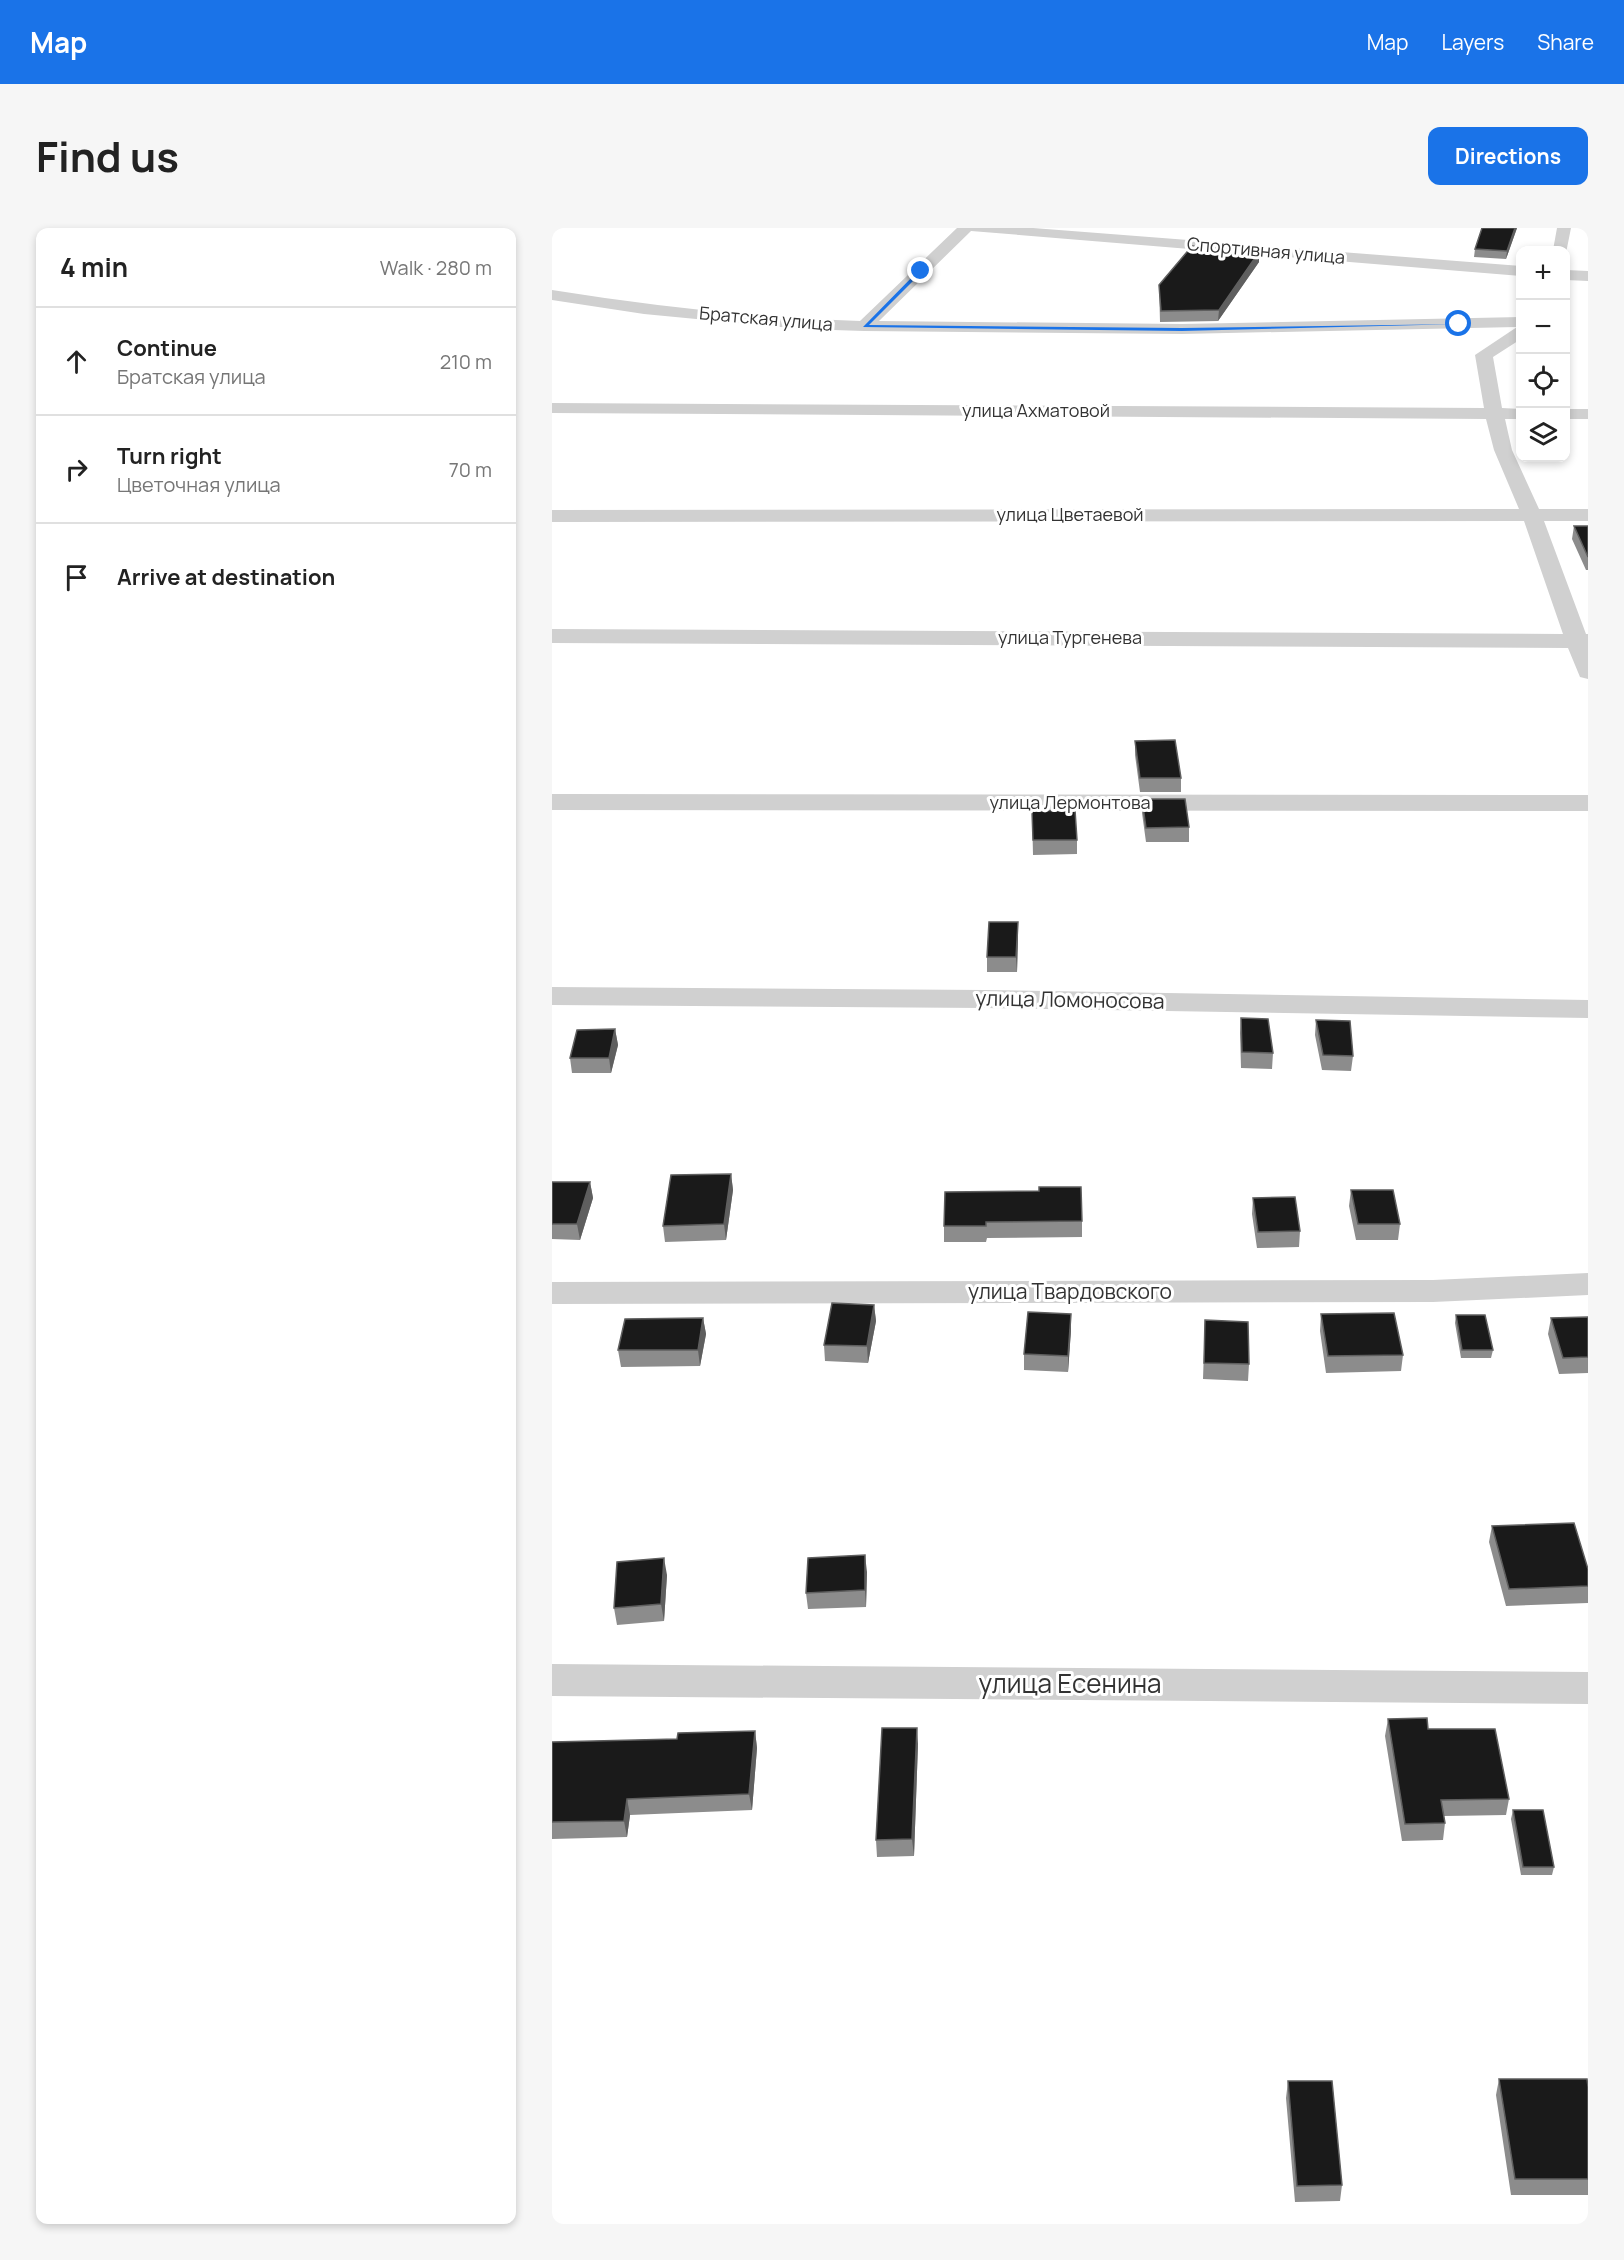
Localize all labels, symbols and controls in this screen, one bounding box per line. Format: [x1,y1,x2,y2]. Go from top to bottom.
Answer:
text: Map [30,23,87,61]
text: Map [1367,28,1408,56]
text: Layers [1441,28,1504,56]
text: Share [1537,28,1594,56]
text: Find us [36,127,179,185]
button: Directions [1428,127,1588,185]
street label: Спортивная улица [1186,231,1346,269]
map controls [1516,246,1570,462]
button: + [1516,246,1570,300]
text: 4 min [60,249,128,285]
text: Walk · 280 m [380,254,492,281]
route end [907,257,933,283]
street label: Братская улица [698,300,834,336]
button: − [1516,300,1570,354]
route start [1445,310,1471,336]
text: Continue [117,333,217,363]
icon: ahead [60,345,93,378]
text: 210 m [440,348,492,375]
button: locate [1516,354,1570,408]
text: Братская улица [117,363,266,390]
street label: улица Ахматовой [962,398,1110,422]
button: layers [1516,408,1570,462]
text: Turn right [117,441,222,471]
icon: right [60,453,93,486]
text: 70 m [449,456,492,483]
text: Цветочная улица [117,471,281,498]
street label: улица Цветаевой [996,502,1144,526]
icon: arrive [60,561,93,594]
text: Arrive at destination [117,562,335,592]
street label: улица Тургенева [998,625,1142,649]
street label: улица Лермонтова [989,790,1151,814]
street label: улица Ломоносова [975,983,1165,1015]
street label: улица Твардовского [968,1277,1172,1305]
street label: улица Есенина [978,1665,1162,1701]

